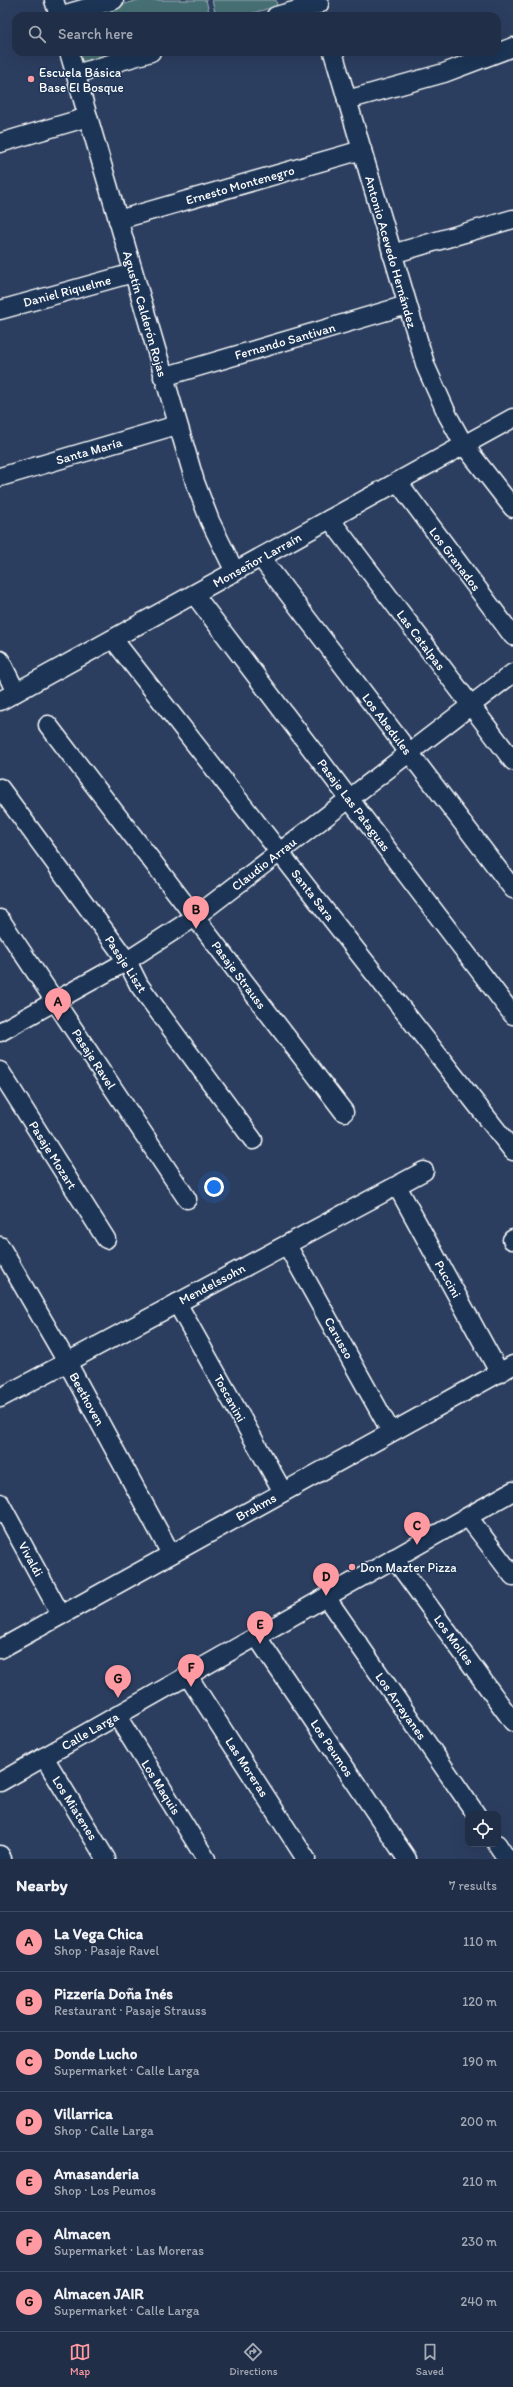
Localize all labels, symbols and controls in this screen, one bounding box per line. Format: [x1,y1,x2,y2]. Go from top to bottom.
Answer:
search box [12,12,501,56]
icon: search [26,23,48,45]
text: Search here [58,25,133,43]
place label: Escuela Básica Base El Bosque [39,65,124,95]
marker: Escuela Básica Base El Bosque [26,74,36,84]
street label: Ernesto Montenegro [184,162,296,208]
street label: Antonio Acevedo Hernández [362,174,420,330]
street label: Agustín Calderón Rojas [120,249,170,379]
street label: Daniel Riquelme [21,272,113,310]
street label: Fernando Santivan [233,319,337,363]
street label: Santa María [54,434,124,468]
street label: Los Granados [426,524,484,594]
street label: Monseñor Larraín [210,529,304,590]
street label: Las Catalpas [393,607,449,673]
street label: Los Abedules [359,690,415,758]
street label: Pasaje Las Pataguas [314,756,394,854]
street label: Claudio Arrau [229,834,299,894]
street label: Santa Sara [288,866,338,924]
pin: B [183,896,209,929]
street label: Pasaje Liszt [102,933,150,995]
street label: Pasaje Strauss [209,938,270,1012]
pin: A [45,988,71,1021]
street label: Pasaje Ravel [69,1026,119,1092]
street label: Pasaje Mozart [26,1118,80,1192]
your location [204,1177,224,1197]
street label: Puccini [432,1258,464,1300]
street label: Mendelssohn [176,1260,248,1308]
street label: Carusso [321,1314,357,1362]
street label: Beethoven [66,1370,108,1429]
street label: Toscanini [211,1372,249,1424]
street label: Brahms [233,1490,279,1524]
pin: C [404,1512,430,1545]
street label: Vivaldi [15,1539,47,1579]
place label: Don Mazter Pizza [360,1560,457,1575]
marker: Don Mazter Pizza [347,1562,357,1572]
pin: D [313,1563,339,1596]
pin: E [247,1611,273,1644]
street label: Los Molles [431,1612,477,1668]
pin: F [178,1654,204,1687]
pin: G [105,1665,131,1698]
street label: Los Arrayanes [372,1670,430,1743]
street label: Calle Larga [59,1709,121,1753]
street label: Los Peumos [307,1717,357,1780]
street label: Las Moreras [222,1734,272,1800]
street label: Los Maquis [138,1757,184,1817]
street label: Los Miatenes [49,1773,101,1843]
map controls [465,1811,501,1847]
button: locate [465,1811,501,1847]
text: Nearby [16,1875,68,1895]
text: 7 results [449,1878,497,1893]
text: La Vega Chica [54,1925,143,1943]
text: A [25,1934,33,1949]
text: 110 m [463,1934,497,1949]
text: Shop · Pasaje Ravel [54,1943,159,1958]
text: Pizzería Doña Inés [54,1985,173,2003]
text: B [25,1994,33,2009]
text: 120 m [462,1994,497,2009]
text: Restaurant · Pasaje Strauss [54,2003,207,2018]
text: Donde Lucho [54,2045,137,2063]
text: C [25,2054,33,2069]
text: 190 m [462,2054,497,2069]
text: Supermarket · Calle Larga [54,2063,200,2078]
text: Villarrica [54,2105,113,2123]
text: D [25,2114,33,2129]
text: 200 m [460,2114,497,2129]
text: Shop · Calle Larga [54,2123,154,2138]
text: Amasanderia [54,2165,139,2183]
text: E [25,2174,33,2189]
text: 210 m [462,2174,497,2189]
text: Shop · Los Peumos [54,2183,156,2198]
text: Almacen [54,2225,110,2243]
text: F [26,2234,32,2249]
text: 230 m [461,2234,497,2249]
text: Supermarket · Las Moreras [54,2243,204,2258]
text: Almacen JAIR [54,2285,144,2303]
text: G [25,2294,33,2309]
text: 240 m [460,2294,497,2309]
text: Supermarket · Calle Larga [54,2303,200,2318]
tab: Map [69,2341,91,2378]
tab: Directions [229,2341,278,2378]
tab: Saved [416,2341,444,2378]

